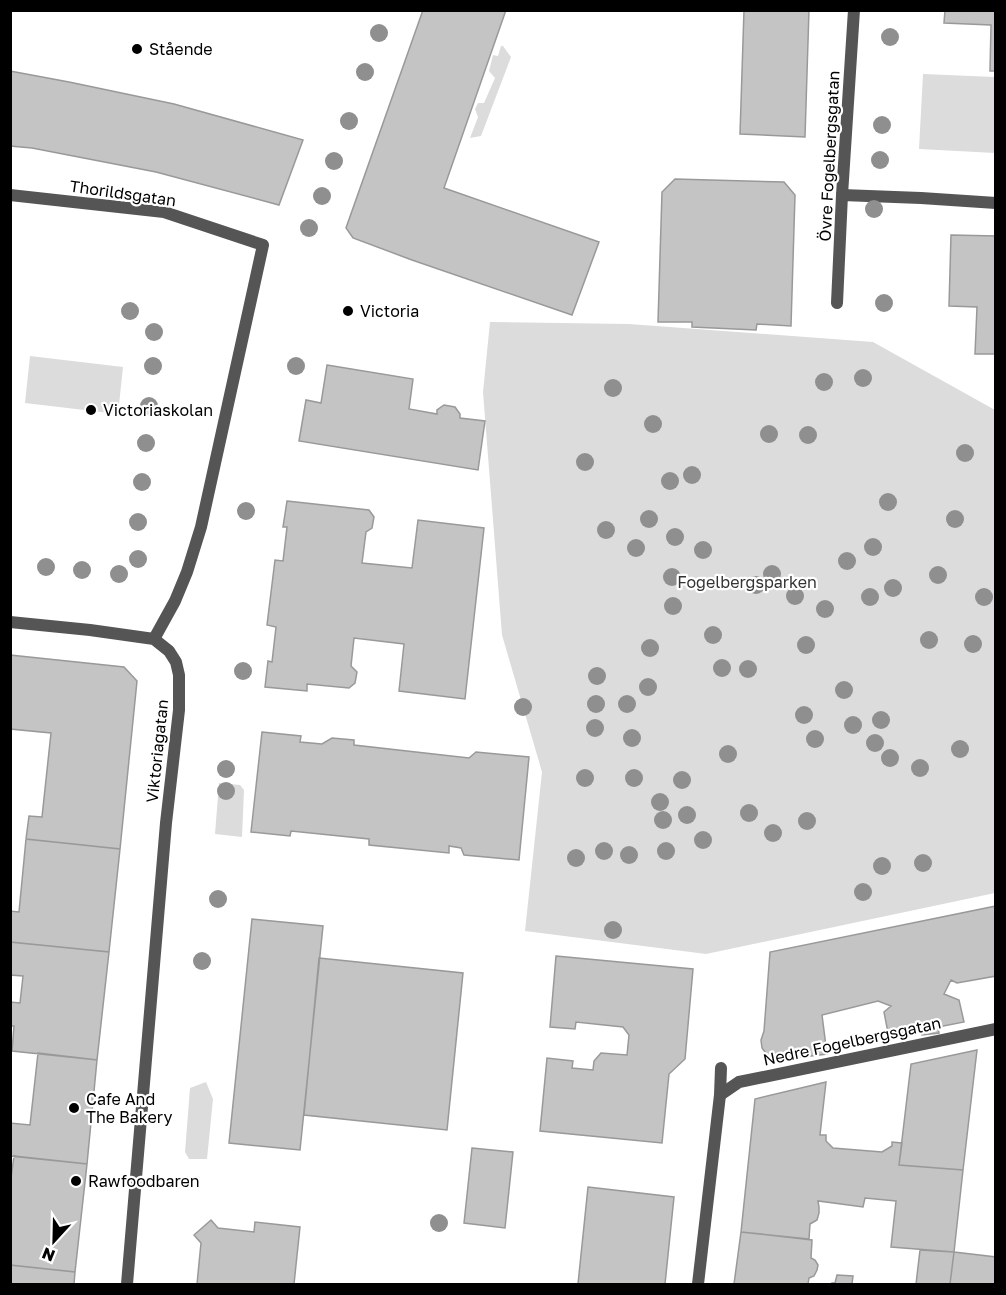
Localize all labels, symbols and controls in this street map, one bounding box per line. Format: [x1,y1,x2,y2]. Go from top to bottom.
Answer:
place label: Stående [149,39,213,59]
marker: Stående [130,42,144,56]
street label: Övre Fogelbergsgatan [815,70,843,242]
street label: Thorildsgatan [69,176,177,210]
place label: Victoria [360,301,419,321]
marker: Victoria [341,304,355,318]
place label: Victoriaskolan [103,400,213,420]
marker: Victoriaskolan [84,403,98,417]
park label: Fogelbergsparken [677,572,817,592]
street label: Viktoriagatan [142,698,172,804]
street label: Nedre Fogelbergsgatan [761,1012,943,1070]
place label: Cafe And The Bakery [86,1089,173,1127]
marker: Cafe And The Bakery [67,1101,81,1115]
place label: Rawfoodbaren [88,1171,200,1191]
marker: Rawfoodbaren [69,1174,83,1188]
north arrow [24,1211,84,1271]
text: N [39,1243,58,1266]

